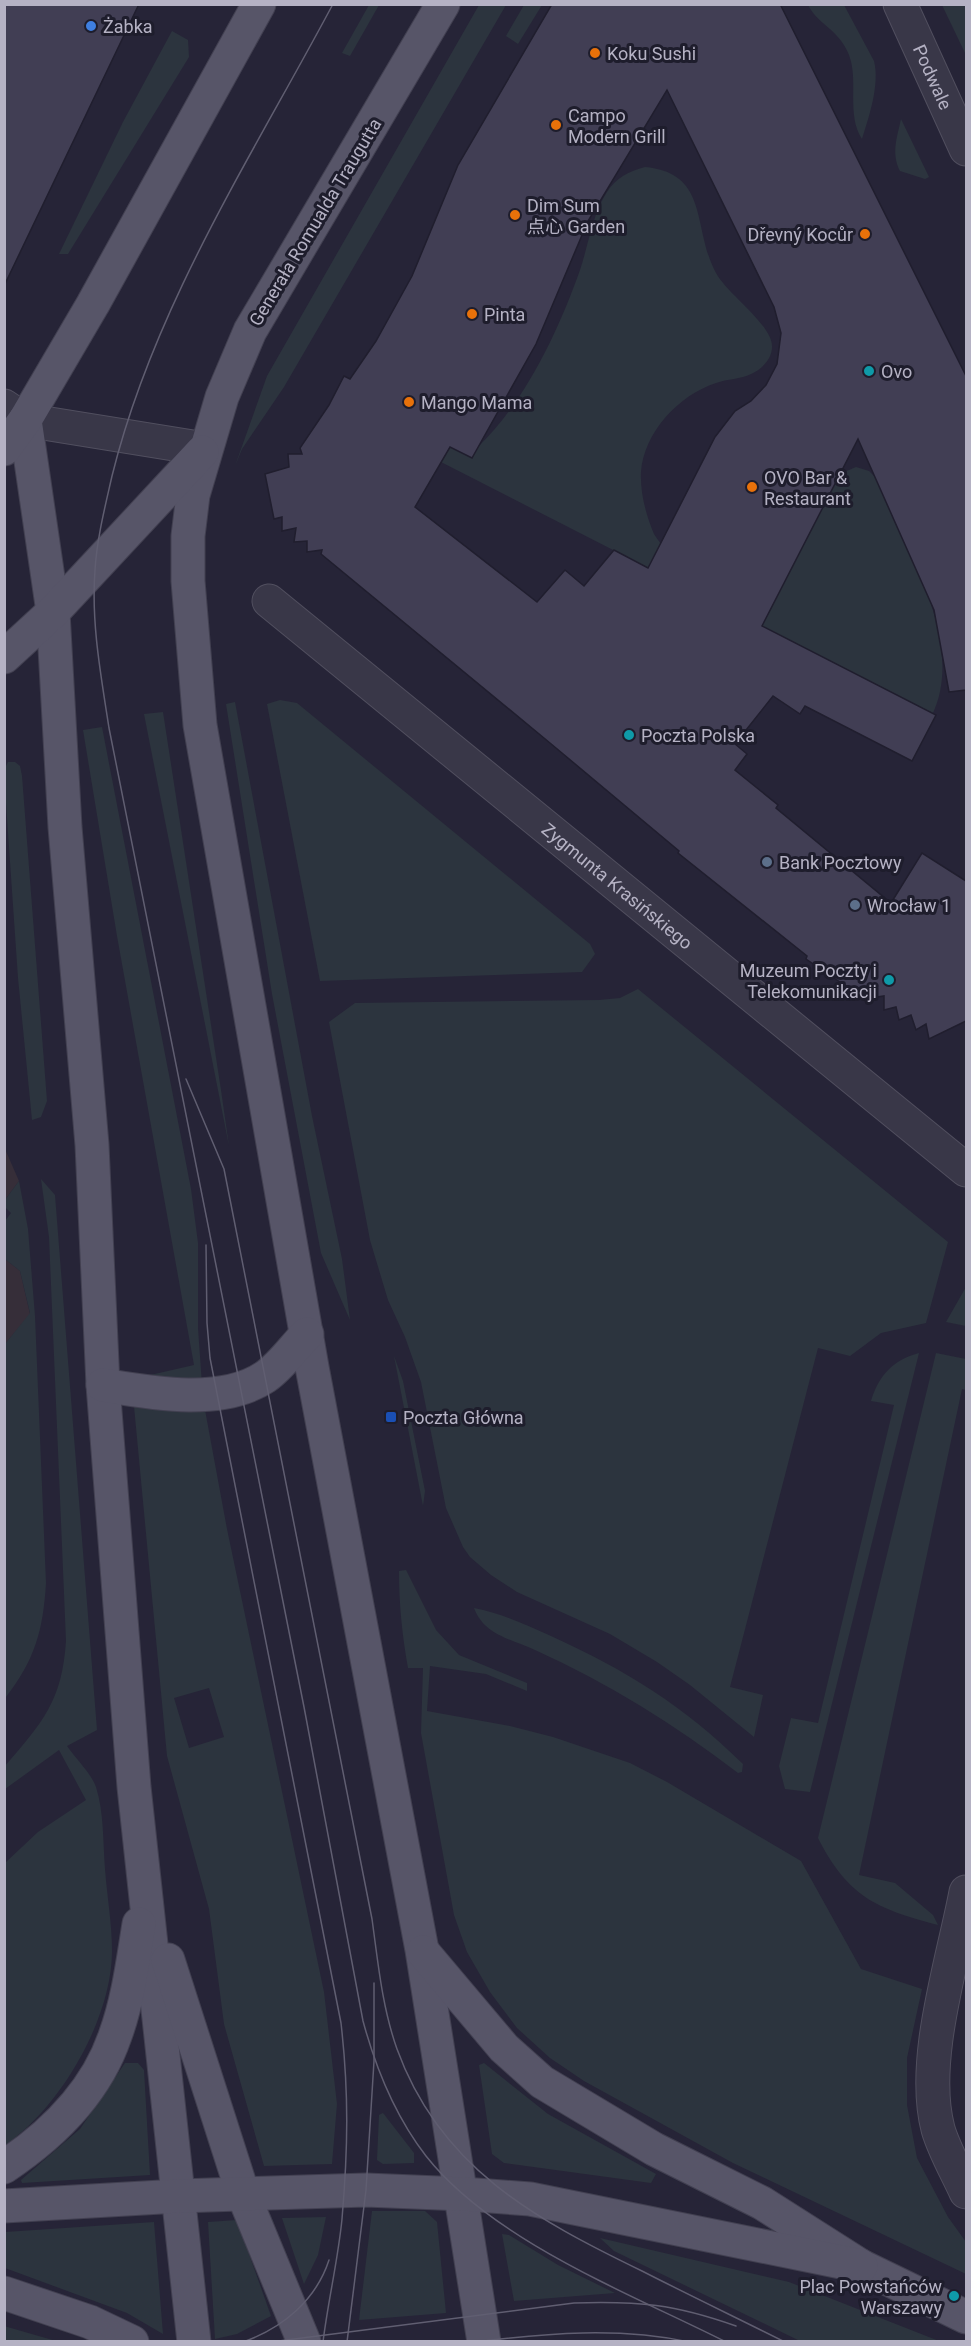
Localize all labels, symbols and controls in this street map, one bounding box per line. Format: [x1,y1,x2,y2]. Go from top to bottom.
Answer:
place label: Żabka [103,16,153,37]
marker: Żabka [84,19,98,33]
street label: Podwale [909,41,957,113]
place label: Koku Sushi [607,43,696,64]
marker: Koku Sushi [588,46,602,60]
place label: Campo Modern Grill [568,105,666,147]
street label: Generała Romualda Traugutta [245,114,385,330]
marker: Campo Modern Grill [549,118,563,132]
place label: Dim Sum 点心 Garden [527,195,625,237]
marker: Dim Sum 点心 Garden [508,208,522,222]
place label: Dřevný Kocůr [747,224,853,245]
marker: Dřevný Kocůr [858,227,872,241]
place label: Pinta [484,304,525,325]
marker: Pinta [465,307,479,321]
place label: Ovo [881,361,912,382]
marker: Ovo [862,364,876,378]
place label: Mango Mama [421,392,532,413]
marker: Mango Mama [402,395,416,409]
place label: OVO Bar & Restaurant [764,467,851,509]
marker: OVO Bar & Restaurant [745,480,759,494]
place label: Poczta Polska [641,725,755,746]
marker: Poczta Polska [622,728,636,742]
street label: Zygmunta Krasińskiego [538,818,697,953]
place label: Bank Pocztowy [779,852,902,873]
marker: Bank Pocztowy [760,855,774,869]
place label: Wrocław 1 [867,895,951,916]
marker: Wrocław 1 [848,898,862,912]
place label: Muzeum Poczty i Telekomunikacji [740,960,877,1002]
marker: Muzeum Poczty i Telekomunikacji [882,973,896,987]
place label: Poczta Główna [403,1407,524,1428]
marker: Poczta Główna [384,1410,398,1424]
place label: Plac Powstańców Warszawy [799,2276,942,2318]
marker: Plac Powstańców Warszawy [947,2289,961,2303]

